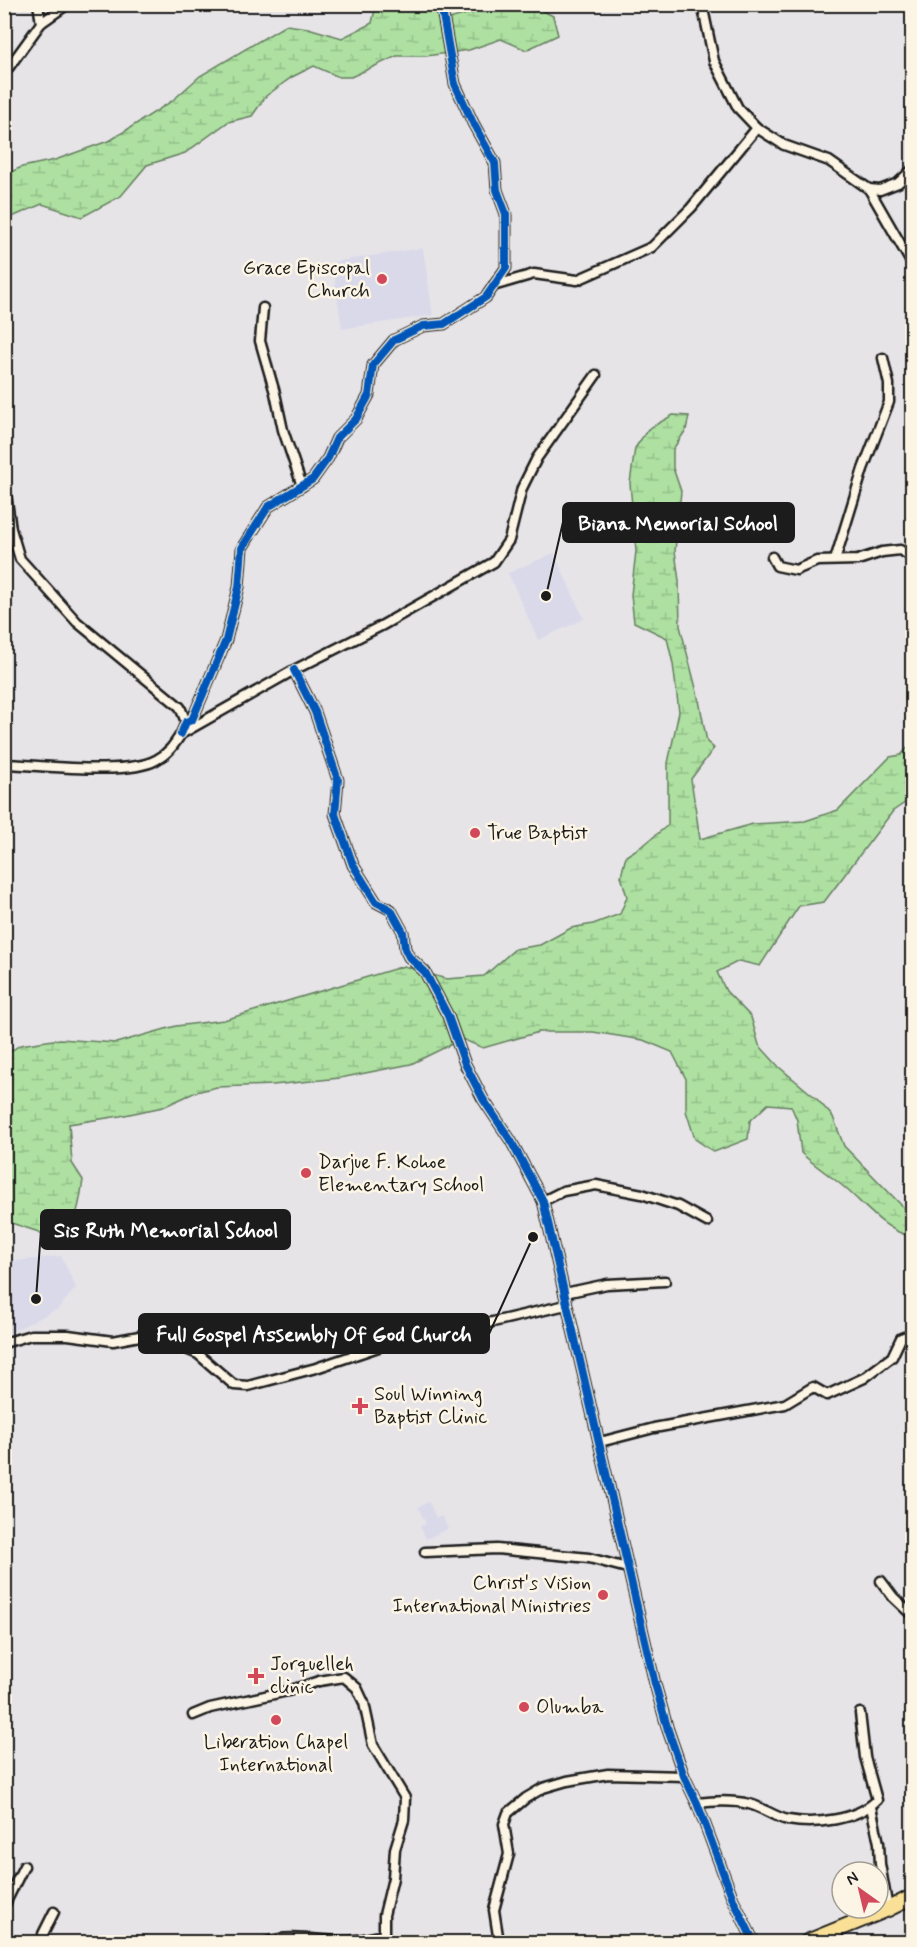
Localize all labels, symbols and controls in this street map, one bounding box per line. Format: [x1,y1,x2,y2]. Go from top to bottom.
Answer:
place label: Grace Episcopal Church [243,255,370,305]
marker: Grace Episcopal Church [375,272,389,286]
callout: Biana Memorial School [563,503,794,542]
text: Biana Memorial School [578,510,778,538]
place label: True Baptist [487,820,588,847]
marker: True Baptist [468,826,482,840]
place label: Darjue F. Kohoe Elementary School [318,1149,484,1199]
marker: Darjue F. Kohoe Elementary School [299,1166,313,1180]
callout: Sis Ruth Memorial School [41,1210,290,1249]
text: Sis Ruth Memorial School [54,1217,278,1245]
callout: Full Gospel Assembly Of God Church [139,1314,489,1353]
text: Full Gospel Assembly Of God Church [156,1321,472,1349]
place label: Soul Winning Baptist Clinic [374,1381,488,1431]
marker: Soul Winning Baptist Clinic [351,1397,369,1415]
place label: Christ's Vision International Ministries [393,1570,591,1620]
marker: Christ's Vision International Ministries [596,1588,610,1602]
place label: Jorquelleh clinic [270,1651,354,1701]
marker: Jorquelleh clinic [247,1667,265,1685]
place label: Olumba [536,1694,604,1721]
marker: Olumba [517,1700,531,1714]
marker: Liberation Chapel International [269,1713,283,1727]
place label: Liberation Chapel International [204,1729,348,1779]
north arrow [830,1860,890,1920]
text: N [842,1867,863,1890]

